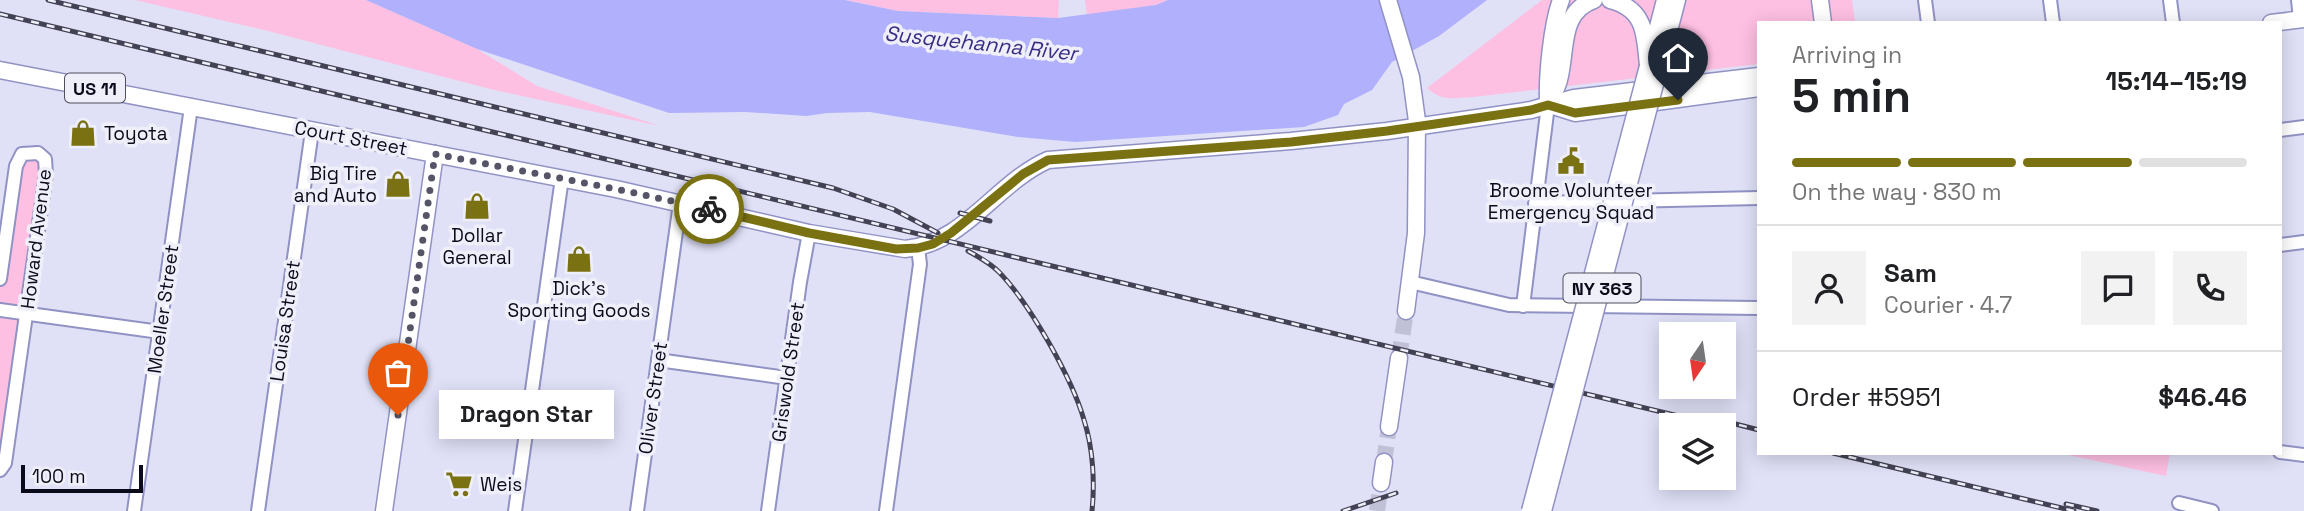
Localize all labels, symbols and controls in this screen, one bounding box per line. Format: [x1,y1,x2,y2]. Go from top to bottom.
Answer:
water label: Susquehanna River [883,19,1081,67]
pin [1648,28,1708,100]
icon: home [1659,39,1697,77]
text: Arriving in [1792,40,1902,70]
text: 15:14–15:19 [2106,64,2247,98]
text: 5 min [1792,67,1911,125]
road number: US 11 [65,74,125,102]
street label: Court Street [292,115,410,161]
shop icon: Toyota [68,118,98,148]
place label: Toyota [104,121,168,146]
public building icon: Broome Volunteer Emergency Squad [1556,146,1586,176]
place label: Big Tire and Auto [294,161,377,208]
street label: Howard Avenue [15,168,57,310]
shop icon: Big Tire and Auto [383,169,413,199]
courier [674,174,744,244]
text: On the way · 830 m [1792,177,2002,207]
place label: Broome Volunteer Emergency Squad [1488,178,1654,225]
icon: bike [690,190,728,228]
shop icon: Dollar General [462,191,492,221]
place label: Dollar General [442,223,512,270]
street label: Moeller Street [142,243,184,375]
shop icon: Dick's Sporting Goods [564,244,594,274]
button: person [1792,251,1866,325]
button: chat [2081,251,2155,325]
button: phone [2173,251,2247,325]
text: Sam [1884,256,1937,290]
street label: Louisa Street [264,259,306,383]
road number: NY 363 [1564,274,1640,302]
place label: Dick's Sporting Goods [507,276,651,323]
text: Courier · 4.7 [1884,290,2012,320]
street label: Griswold Street [766,301,810,443]
north arrow [1659,322,1736,399]
map controls [1659,322,1736,490]
street label: Oliver Street [633,340,673,456]
pin [368,343,428,415]
icon: bag [379,354,417,392]
text: Order #5951 [1792,380,1941,414]
text: $46.46 [2158,380,2247,414]
callout: Dragon Star [440,390,615,440]
text: Dragon Star [460,399,593,429]
button: layers [1659,413,1736,490]
scale bar [21,462,144,494]
text: 100 m [32,464,86,489]
supermarket icon: Weis [444,469,474,499]
place label: Weis [480,472,522,497]

